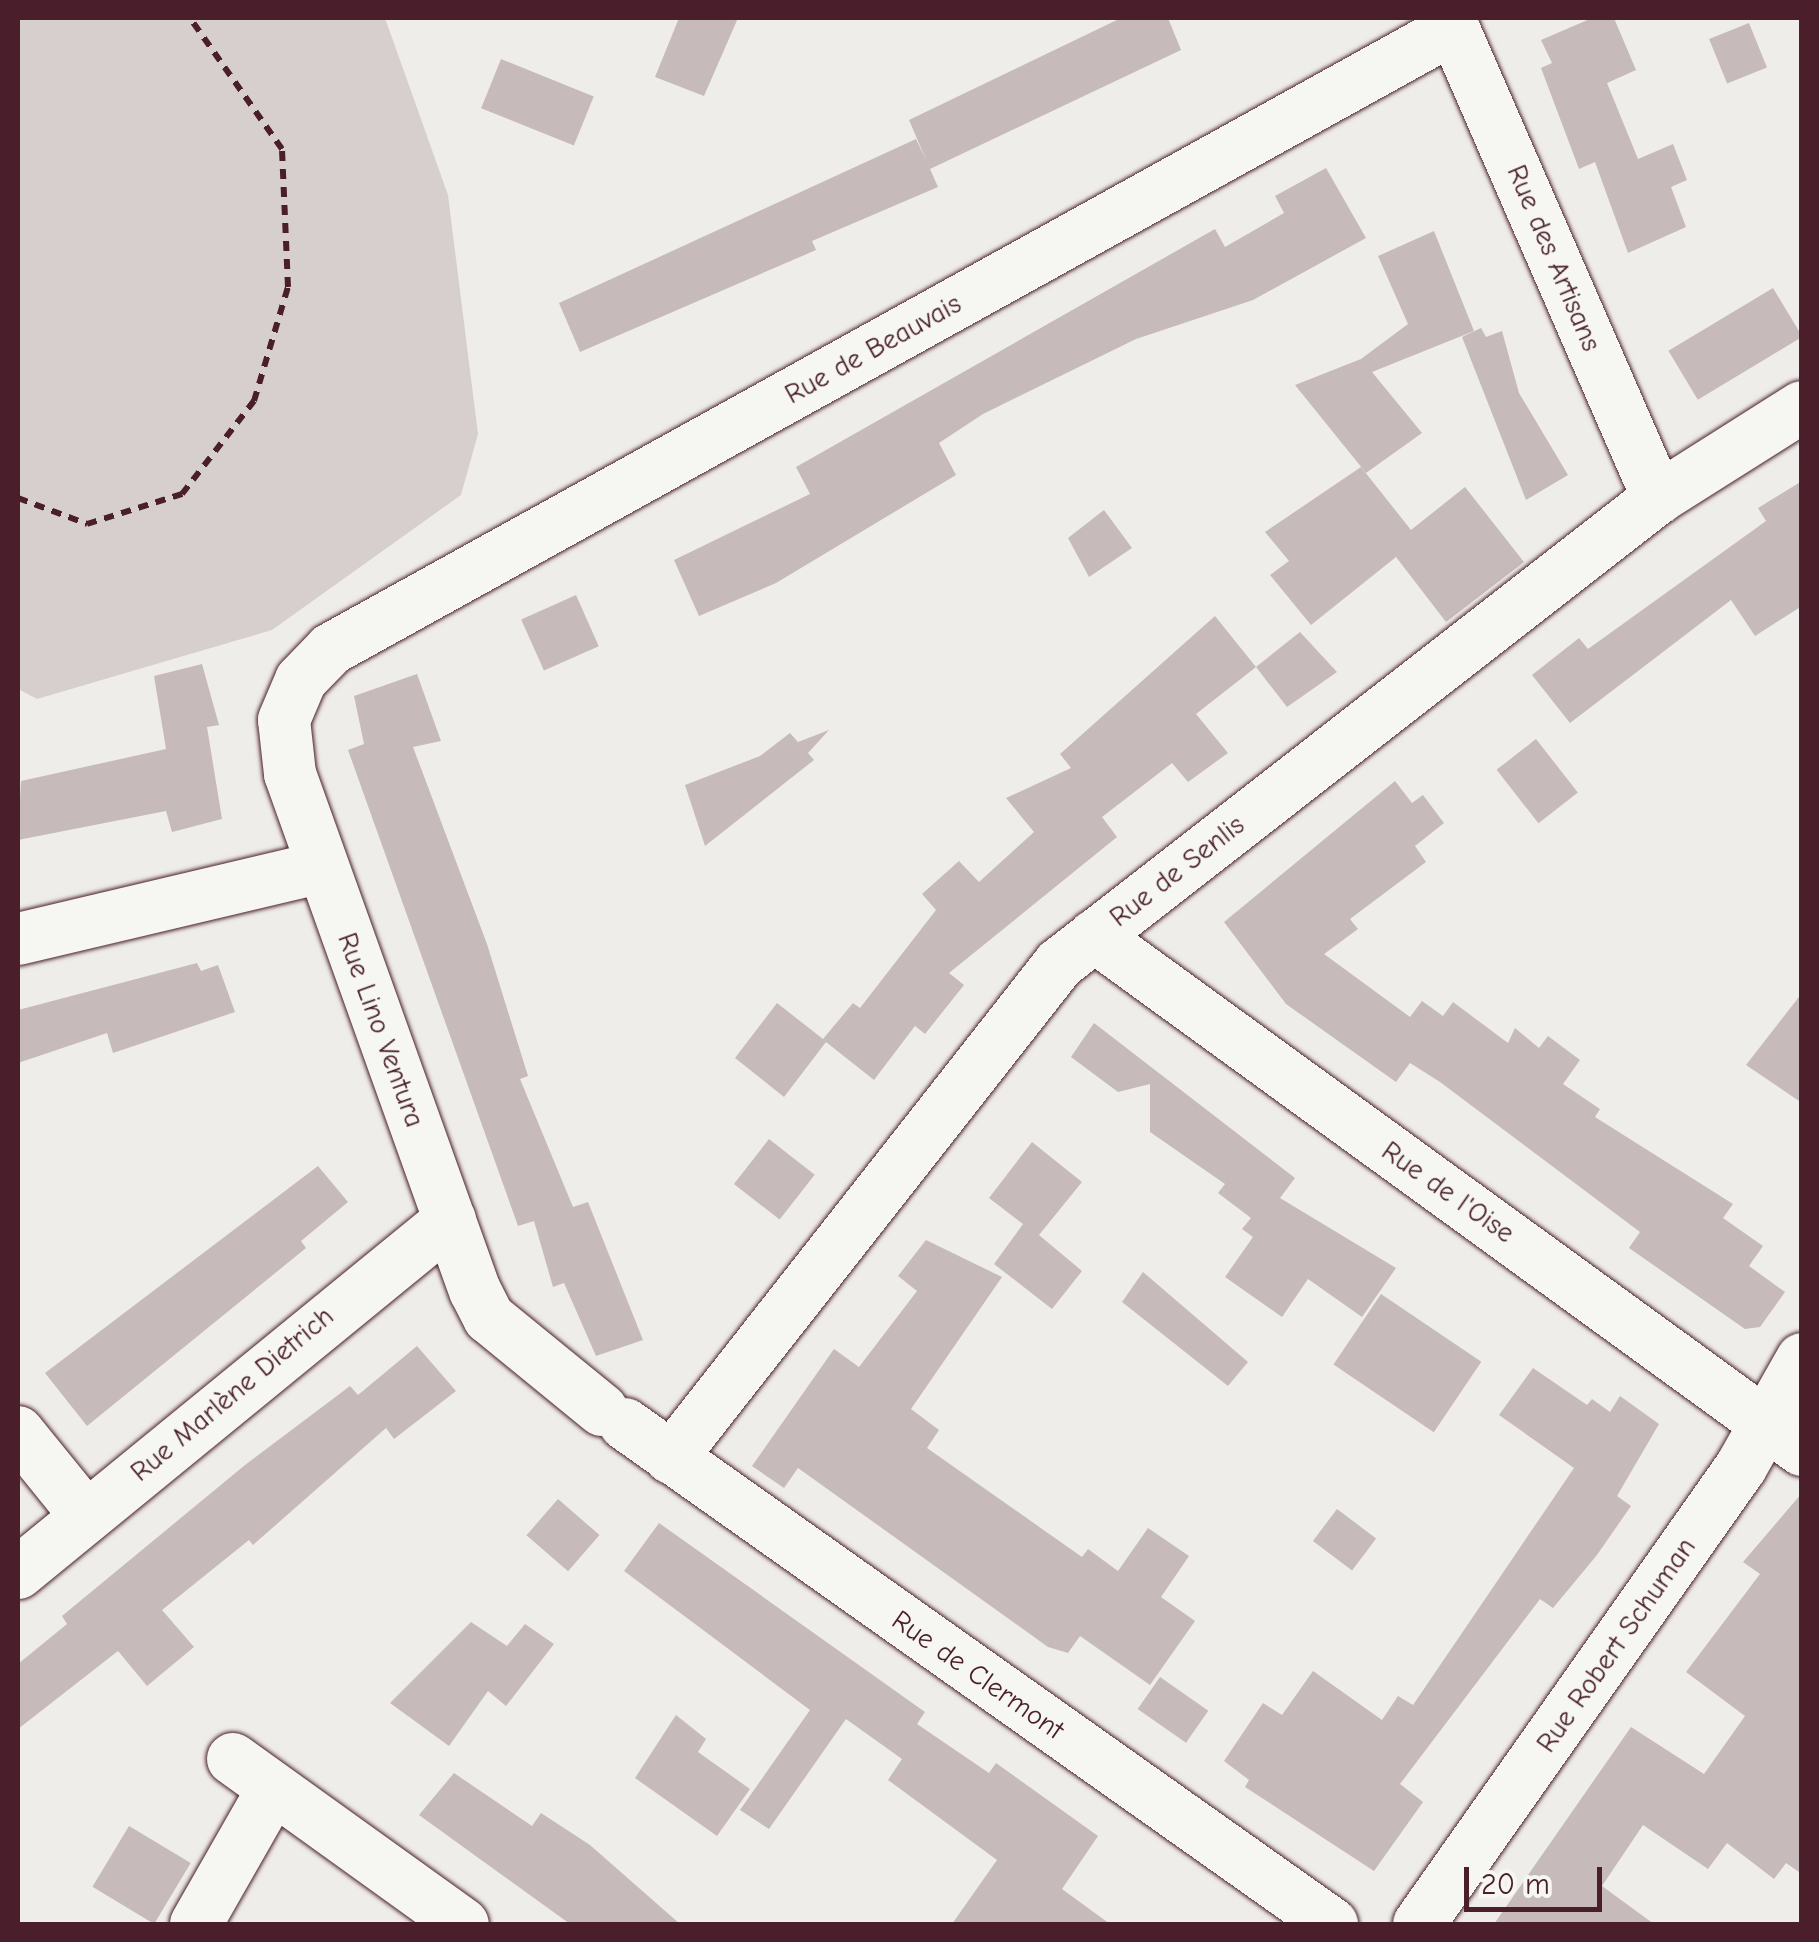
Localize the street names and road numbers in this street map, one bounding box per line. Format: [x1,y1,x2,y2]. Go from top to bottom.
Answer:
street label: Rue des Artisans [1500,160,1608,356]
street label: Rue de Beauvais [779,287,967,411]
street label: Rue de Senlis [1103,808,1251,934]
street label: Rue Lino Ventura [330,928,432,1132]
street label: Rue de l'Oise [1375,1134,1521,1250]
street label: Rue Marlène Dietrich [124,1299,340,1489]
street label: Rue Robert Schuman [1529,1531,1703,1759]
street label: Rue de Clermont [885,1603,1071,1747]

